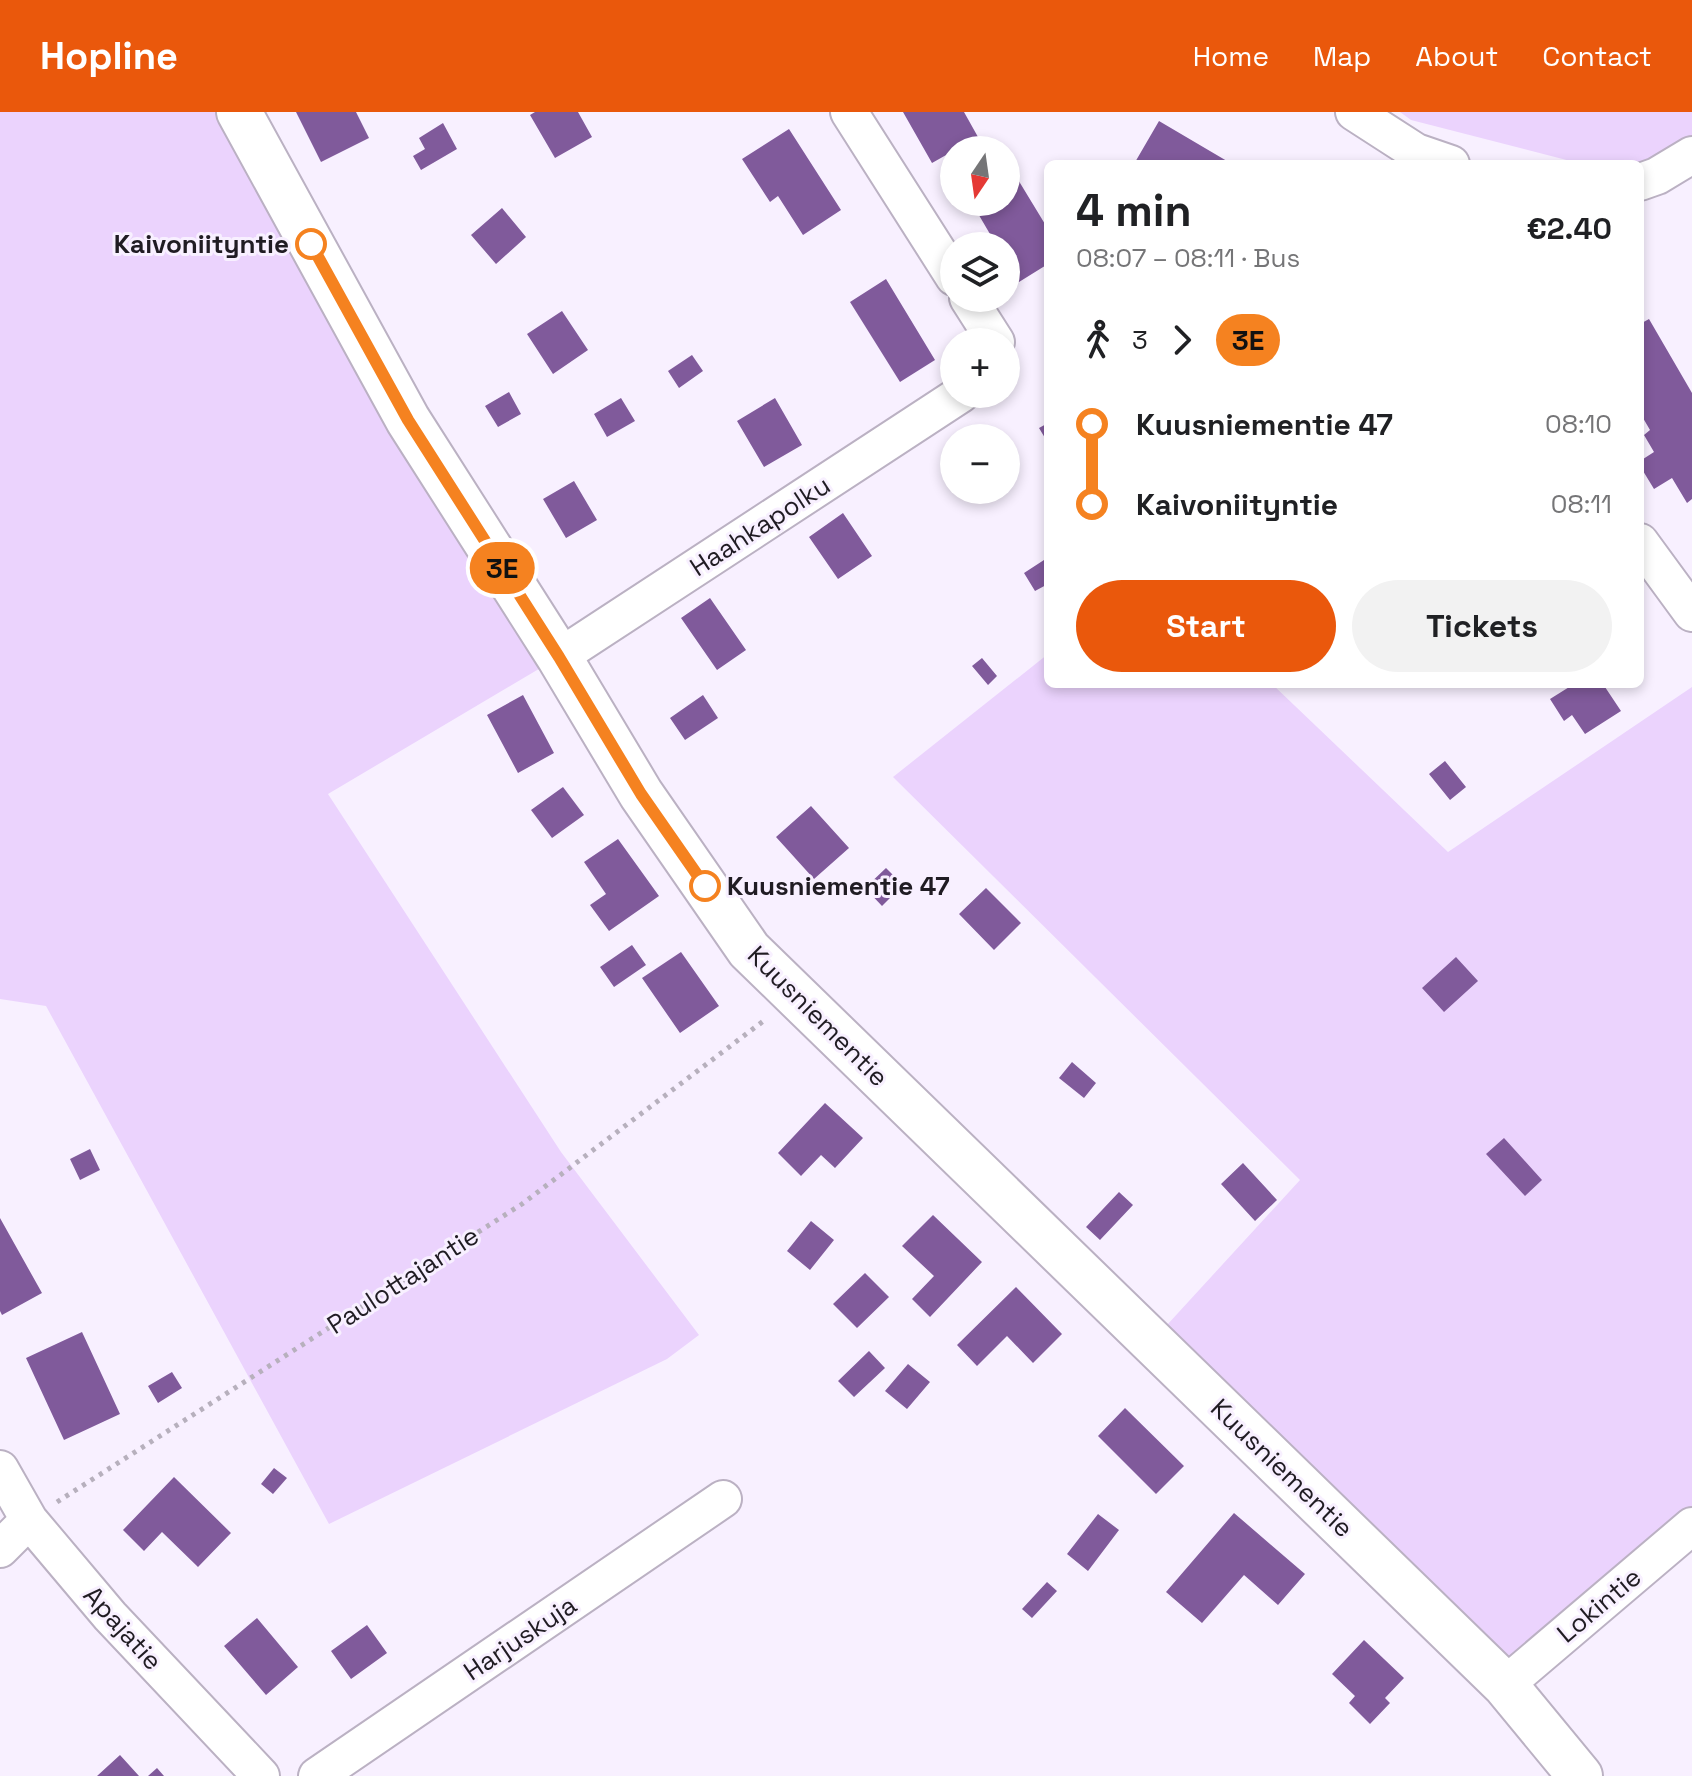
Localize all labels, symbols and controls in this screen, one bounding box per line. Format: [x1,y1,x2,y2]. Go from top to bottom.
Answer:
text: Hopline [40,32,178,80]
text: Home [1193,38,1269,74]
text: Map [1313,38,1371,74]
text: About [1415,38,1498,74]
text: Contact [1542,38,1652,74]
north arrow [940,136,1020,216]
map controls [940,136,1020,504]
text: 4 min [1076,183,1192,239]
text: €2.40 [1526,209,1612,248]
place label: Kaivoniityntie [114,227,289,261]
marker: Kaivoniityntie [296,229,326,259]
button: layers [940,232,1020,312]
text: 08:07 – 08:11 · Bus [1076,241,1300,275]
icon: walk [1076,318,1120,362]
icon: forward [1160,318,1204,362]
text: 3E [1232,322,1264,358]
text: 3 [1132,323,1148,357]
button: + [940,328,1020,408]
text: Kuusniementie 47 [1136,405,1393,444]
text: 08:10 [1545,407,1612,441]
button: − [940,424,1020,504]
street label: Haahkapolku [683,468,837,584]
text: Kaivoniityntie [1136,485,1338,524]
text: 08:11 [1551,487,1612,521]
line badge: 3E [466,542,538,594]
text: 3E [486,550,518,586]
button: Start [1076,580,1336,672]
button: Tickets [1352,580,1612,672]
place label: Kuusniementie 47 [727,869,950,903]
marker: Kuusniementie 47 [690,871,720,901]
street label: Kuusniementie [740,938,896,1094]
street label: Paulottajantie [321,1218,485,1342]
street label: Kuusniementie [1203,1391,1361,1545]
street label: Lokintie [1550,1560,1648,1650]
street label: Apajatie [76,1579,170,1677]
street label: Harjuskuja [457,1588,583,1688]

